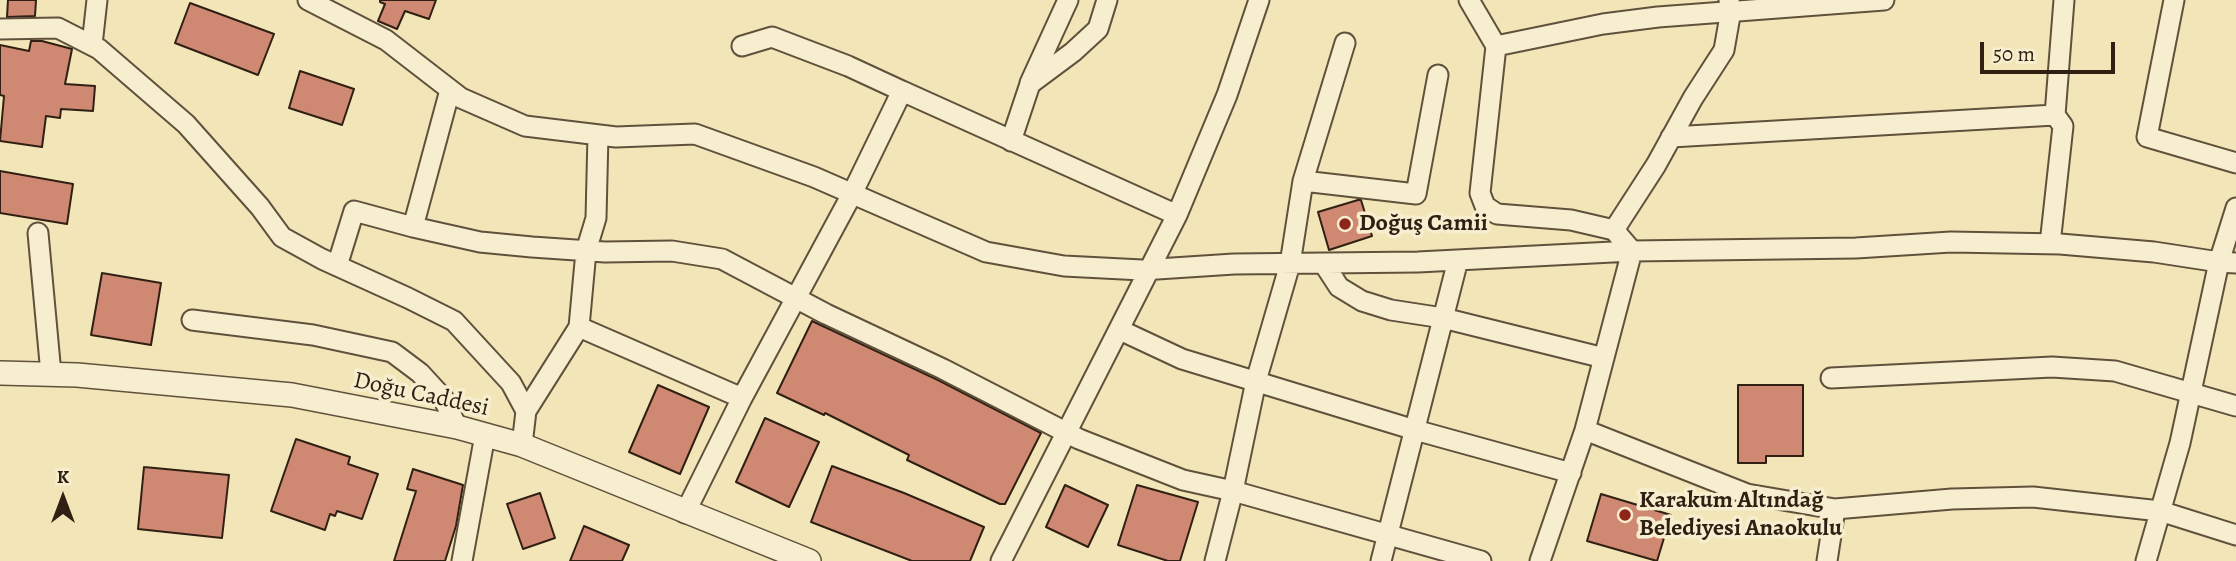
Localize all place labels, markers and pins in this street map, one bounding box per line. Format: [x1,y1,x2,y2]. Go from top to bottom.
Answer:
place label: Doğuş Camii [1359,210,1488,238]
marker: Doğuş Camii [1337,216,1353,232]
place label: Karakum Altındağ Belediyesi Anaokulu [1639,487,1842,543]
marker: Karakum Altındağ Belediyesi Anaokulu [1617,507,1633,523]

